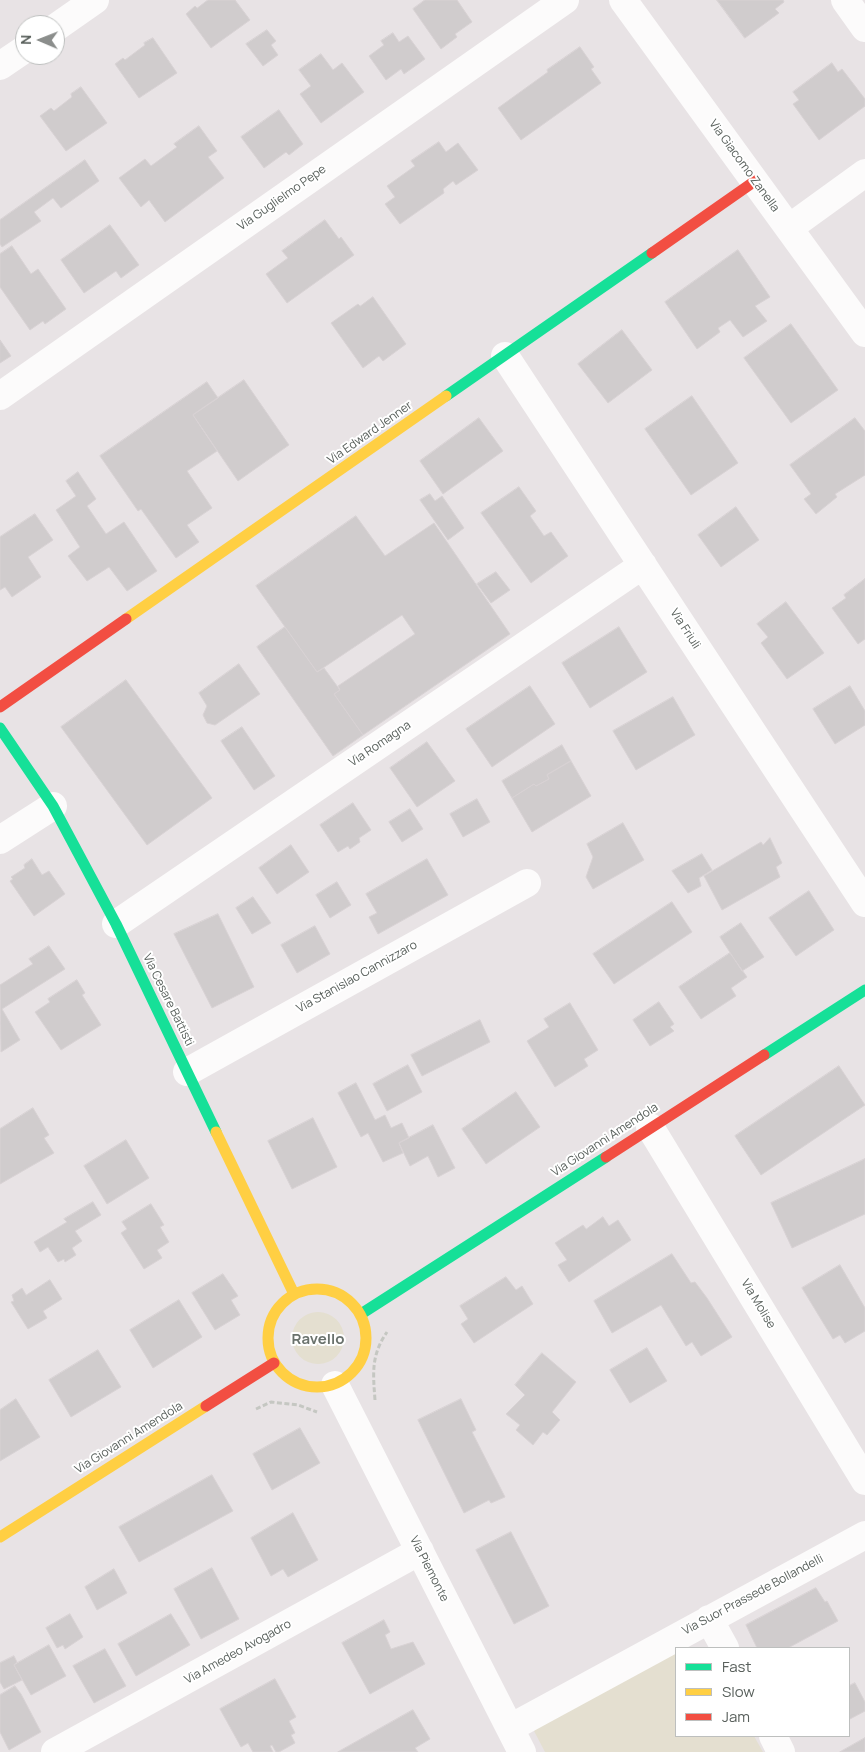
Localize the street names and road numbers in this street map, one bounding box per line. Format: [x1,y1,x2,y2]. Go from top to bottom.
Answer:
street label: Via Giacomo Zanella [706,117,782,215]
street label: Via Guglielmo Pepe [235,162,329,234]
street label: Via Edward Jenner [325,398,415,468]
street label: Via Friuli [667,606,703,652]
street label: Via Romagna [346,718,414,770]
street label: Via Stanislao Cannizzaro [294,938,420,1016]
street label: Via Cesare Battisti [139,952,197,1048]
street label: Via Giovanni Amendola [549,1100,661,1180]
street label: Via Molise [738,1277,778,1331]
street label: Via Giovanni Amendola [73,1399,185,1477]
street label: Via Piemonte [406,1534,452,1604]
street label: Via Suor Prassede Bollandelli [680,1552,826,1638]
street label: Via Amedeo Avogadro [182,1617,294,1687]

